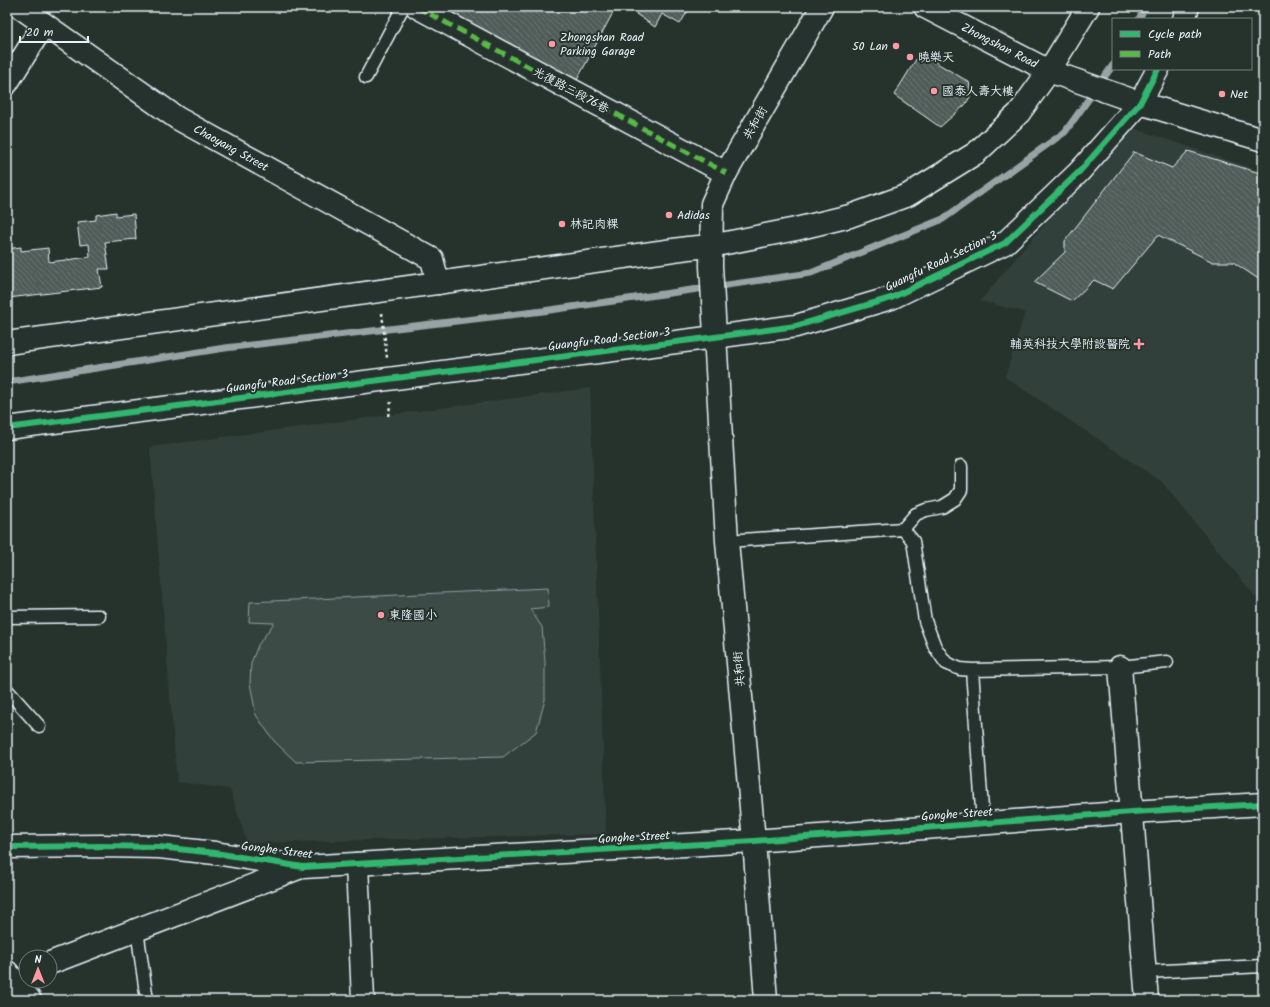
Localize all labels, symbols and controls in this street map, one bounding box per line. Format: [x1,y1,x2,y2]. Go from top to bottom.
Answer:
scale bar [20,18,88,44]
street label: Zhongshan Road [958,18,1042,74]
legend [1112,18,1252,70]
text: 20 m [26,23,54,42]
text: Cycle path [1148,25,1202,44]
place label: Zhongshan Road Parking Garage [560,28,645,61]
place label: 50 Lan [852,37,888,56]
marker: Zhongshan Road Parking Garage [547,39,557,49]
marker: 50 Lan [891,41,901,51]
text: Path [1148,45,1171,64]
place label: 曉樂天 [918,48,954,67]
marker: 曉樂天 [905,52,915,62]
street label: 光復路三段76巷 [529,62,612,119]
place label: 國泰人壽大樓 [942,82,1014,101]
place label: Net [1230,85,1249,104]
marker: 國泰人壽大樓 [929,86,939,96]
marker: Net [1217,89,1227,99]
street label: 共和街 [738,103,773,144]
street label: Chaoyang Street [190,120,272,177]
place label: Adidas [677,206,710,225]
marker: Adidas [664,210,674,220]
place label: 林記肉粿 [570,215,619,234]
marker: 林記肉粿 [557,219,567,229]
street label: Guangfu Road Section 3 [882,226,1001,297]
street label: Guangfu Road Section 3 [547,323,671,356]
place label: 輔英科技大學附設醫院 [1010,335,1130,354]
marker: 輔英科技大學附設醫院 [1133,338,1145,350]
street label: Guangfu Road Section 3 [225,365,349,398]
place label: 東隆國小 [389,606,437,625]
marker: 東隆國小 [376,610,386,620]
street label: 共和街 [728,650,751,688]
street label: Gonghe Street [920,802,994,826]
street label: Gonghe Street [598,826,671,849]
street label: Gonghe Street [240,837,314,864]
north arrow [18,949,58,989]
text: N [35,951,42,969]

